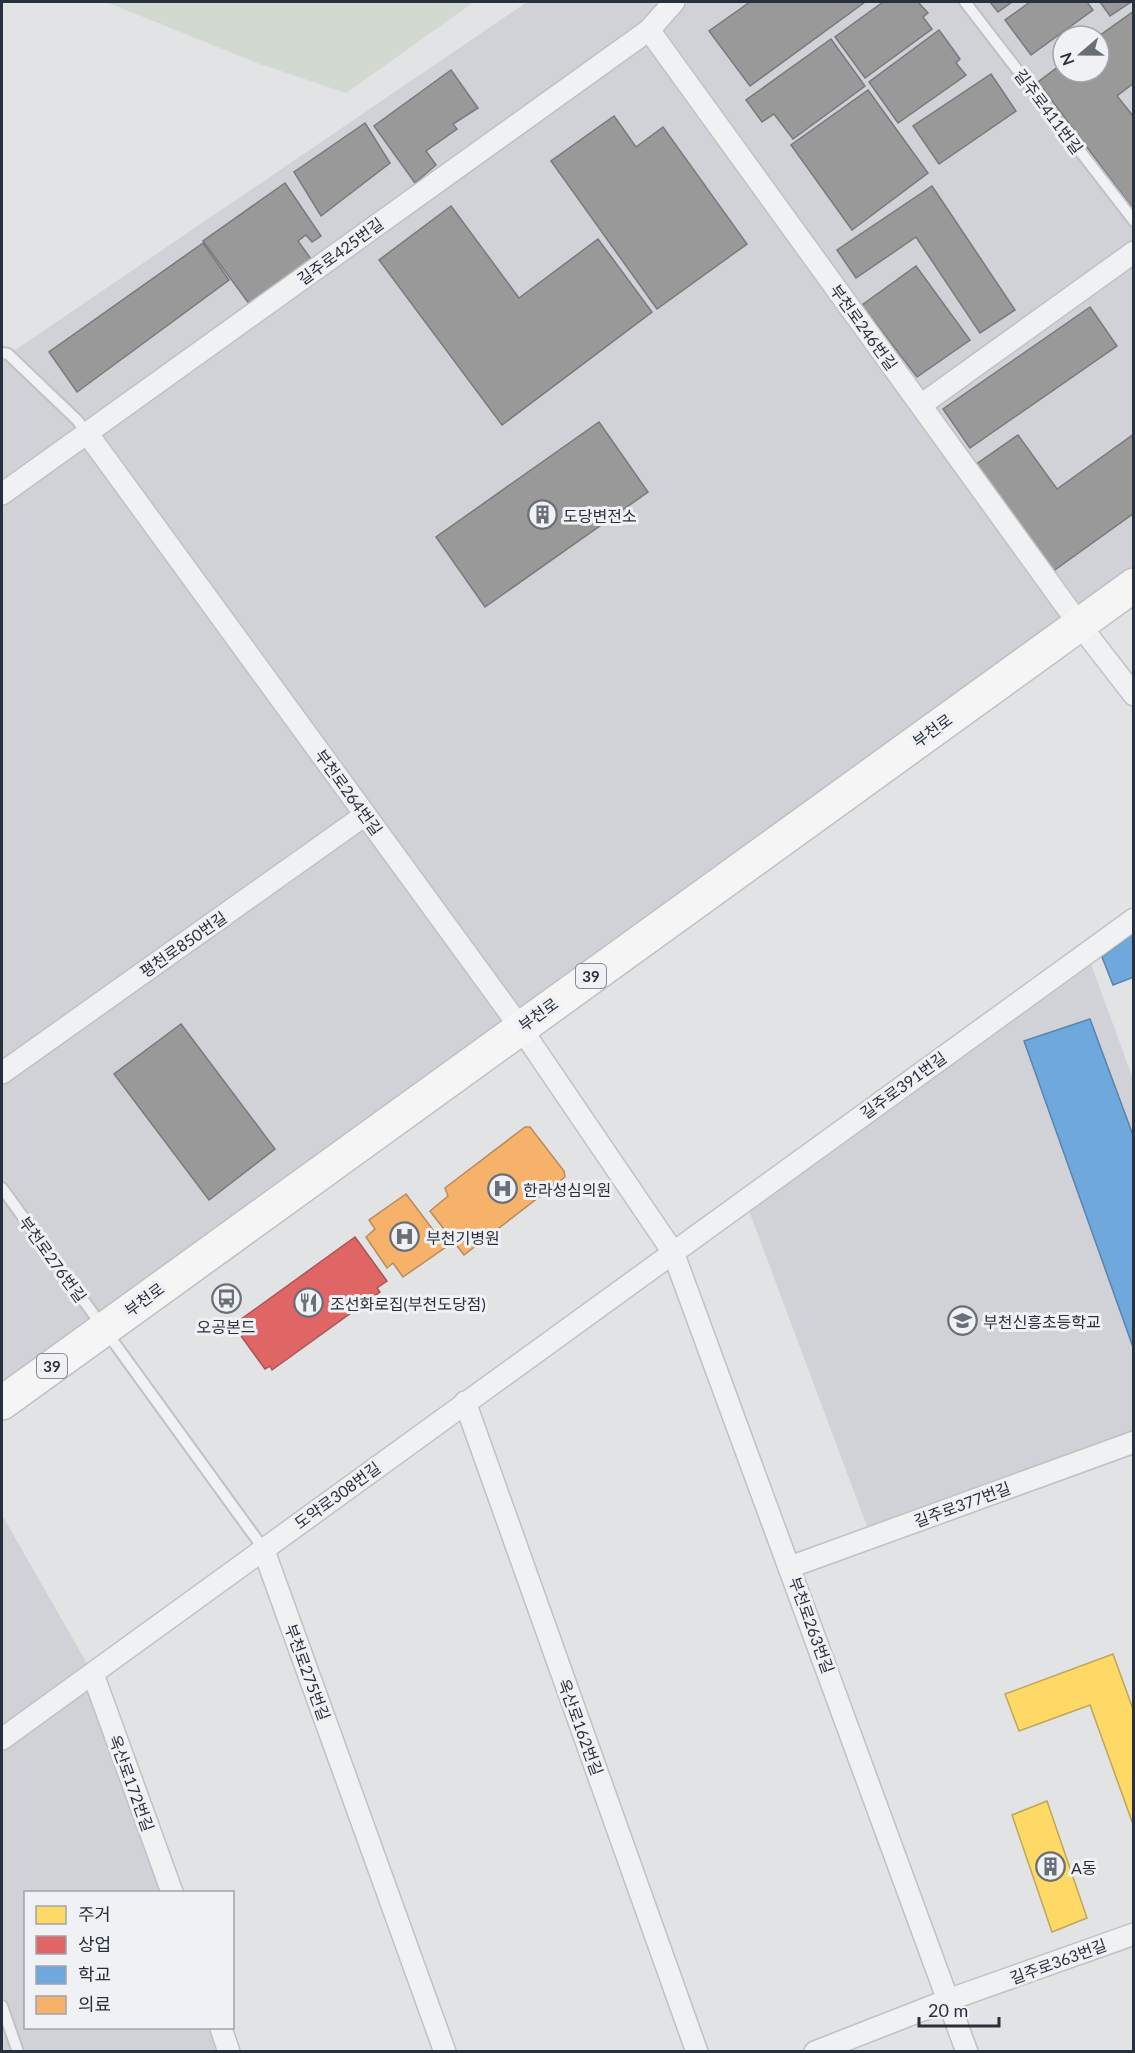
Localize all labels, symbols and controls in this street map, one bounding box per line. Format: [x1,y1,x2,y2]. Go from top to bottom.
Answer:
north arrow [1051,24,1111,84]
text: N [1055,50,1077,68]
street label: 길주로411번길 [1011,65,1087,157]
street label: 길주로425번길 [293,213,387,289]
street label: 부천로246번길 [826,280,902,374]
building icon: 도당변전소 [526,499,558,531]
place label: 도당변전소 [563,506,637,525]
street label: 부천로 [909,709,956,751]
street label: 부천로264번길 [311,745,387,839]
street label: 평천로850번길 [136,907,230,981]
road number: 39 [576,964,606,988]
street label: 부천로 [515,993,562,1035]
street label: 길주로391번길 [856,1047,950,1123]
hospital icon: 한라성심의원 [486,1173,518,1205]
place label: 한라성심의원 [523,1180,611,1199]
street label: 부천로276번길 [15,1212,91,1306]
hospital icon: 부천기병원 [389,1221,421,1253]
place label: 부천기병원 [426,1228,500,1247]
street label: 부천로 [121,1278,168,1320]
bus stop icon: 오공본드 [210,1282,242,1314]
restaurant icon: 조선화로집(부천도당점) [293,1287,325,1319]
place label: 조선화로집(부천도당점) [330,1294,486,1313]
school or university icon: 부천신흥초등학교 [946,1305,978,1337]
place label: 부천신흥초등학교 [983,1312,1101,1331]
place label: 오공본드 [197,1317,255,1336]
road number: 39 [37,1354,67,1378]
street label: 도약로308번길 [290,1457,384,1533]
street label: 길주로377번길 [911,1478,1013,1530]
street label: 부천로263번길 [786,1574,838,1676]
street label: 부천로275번길 [282,1621,334,1723]
street label: 옥산로162번길 [555,1676,607,1778]
street label: 옥산로172번길 [106,1732,158,1834]
building icon: A동 [1034,1851,1066,1883]
place label: A동 [1071,1858,1097,1877]
legend [24,1891,234,2029]
text: 주거 [78,1903,111,1925]
text: 상업 [78,1933,111,1955]
street label: 길주로363번길 [1007,1935,1109,1987]
text: 학교 [78,1963,111,1985]
scale bar [919,1990,998,2028]
text: 의료 [78,1993,111,2015]
text: 20 m [928,1999,968,2021]

